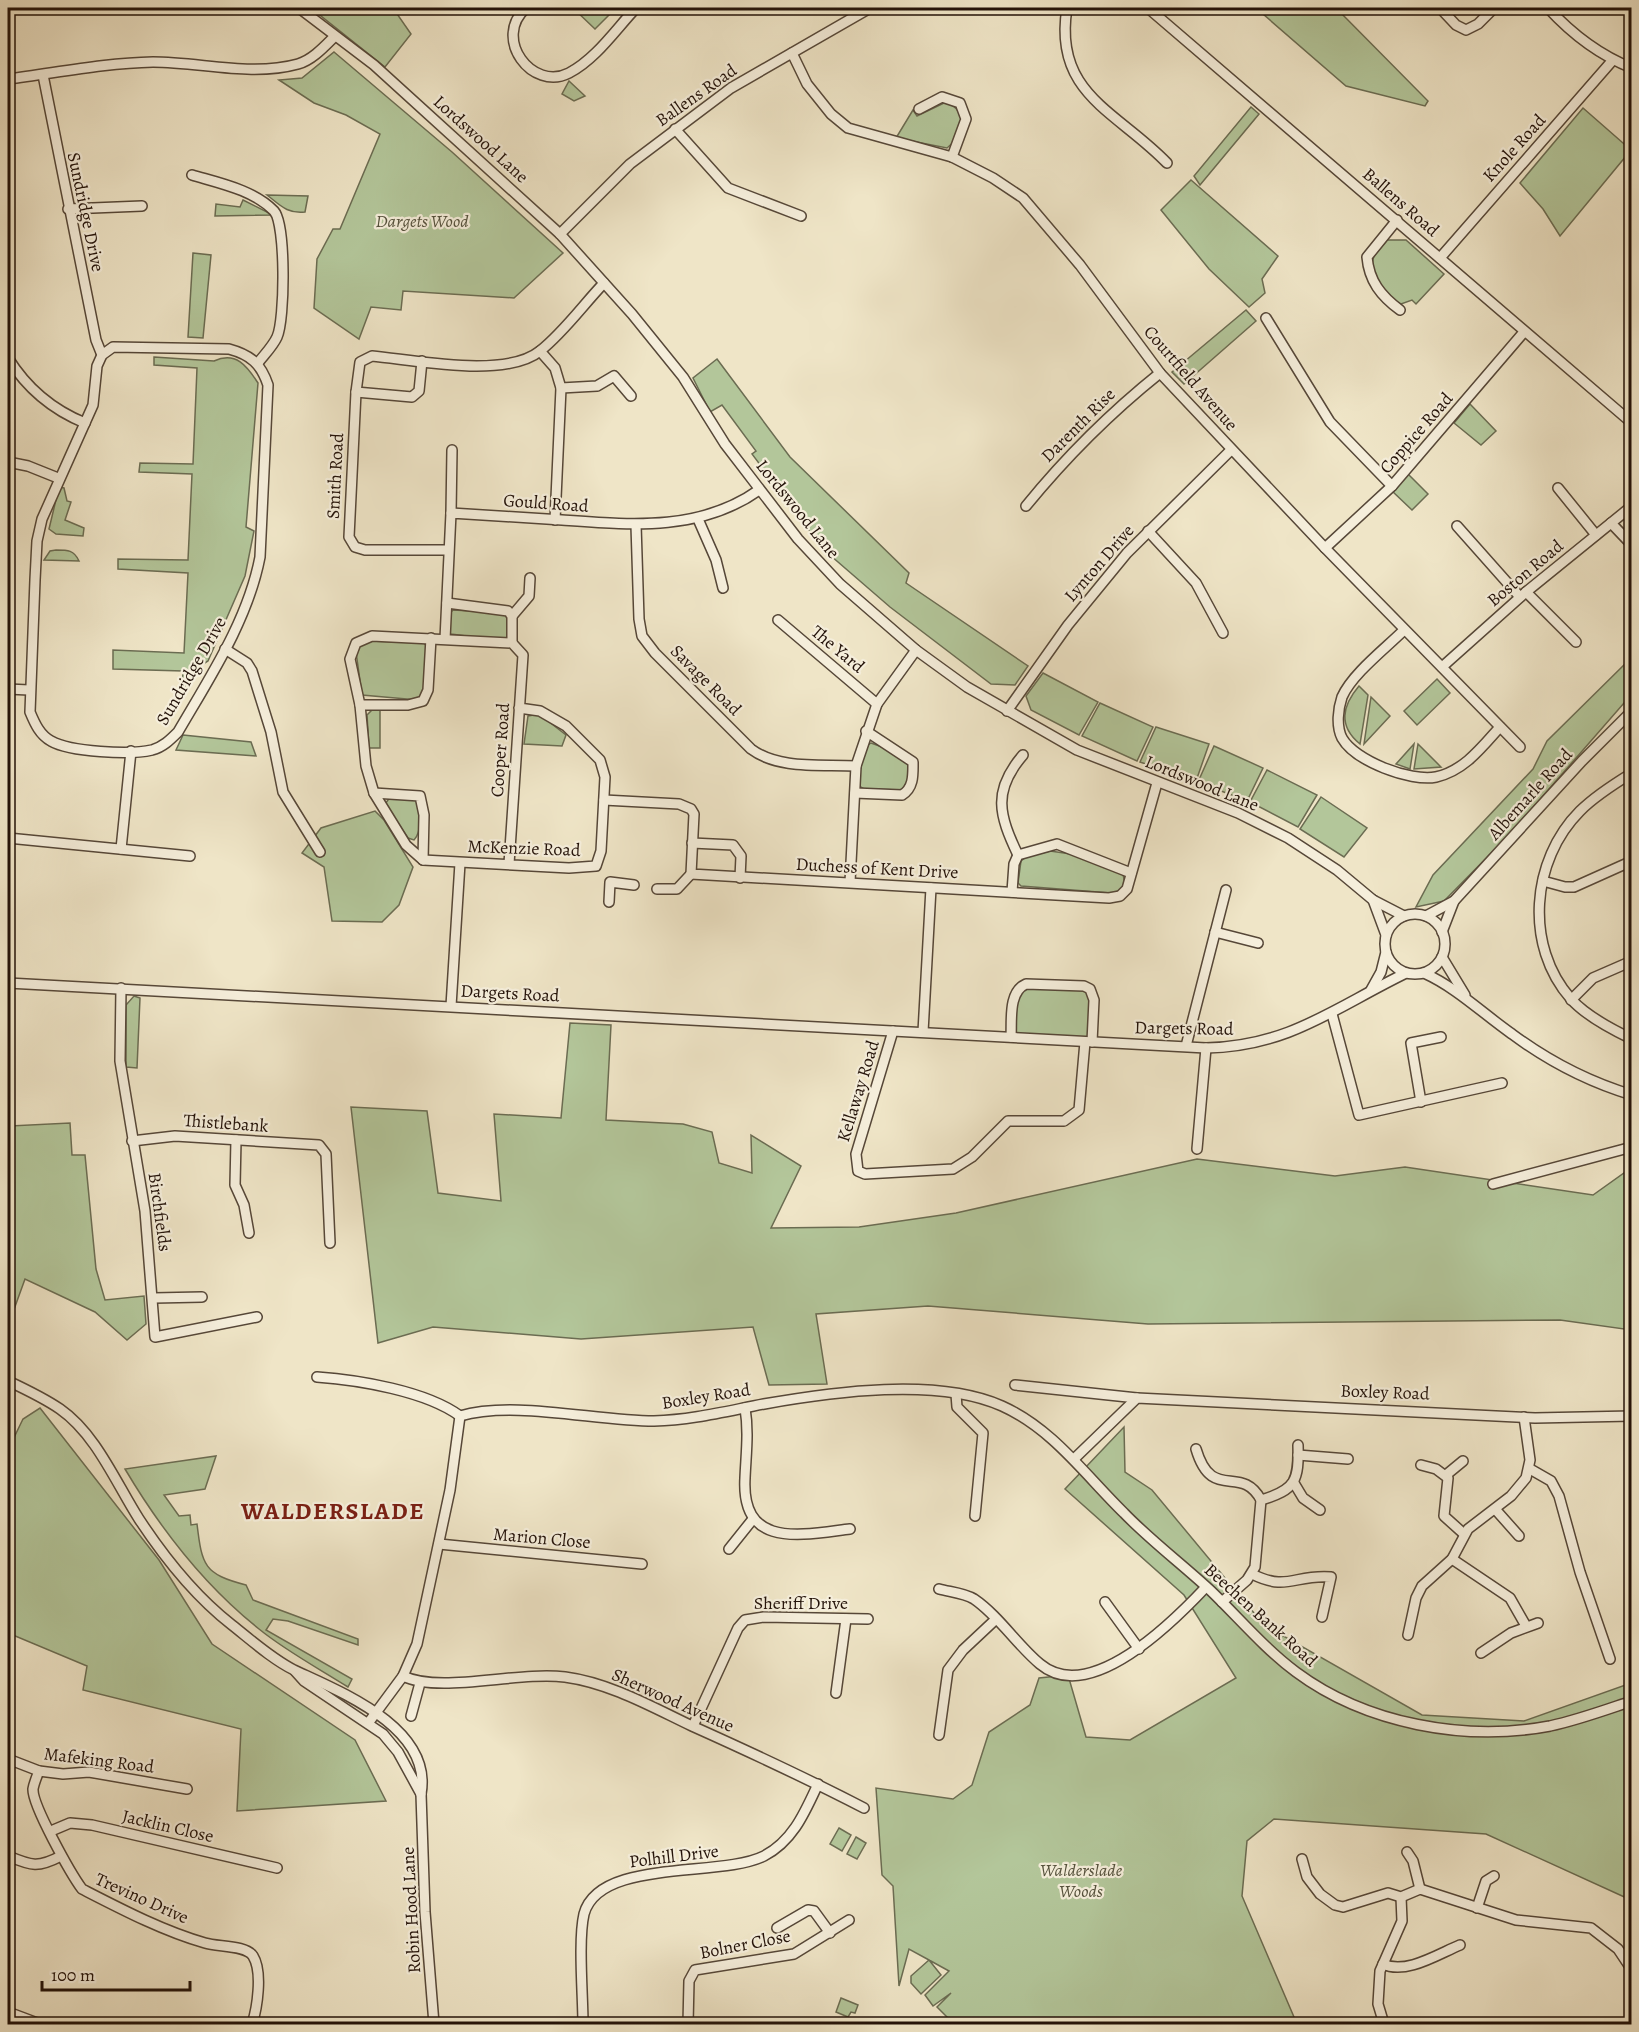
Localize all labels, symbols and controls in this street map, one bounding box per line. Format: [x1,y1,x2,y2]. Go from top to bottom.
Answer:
street label: Ballens Road [651,58,742,132]
street label: Lordswood Lane [428,90,534,188]
street label: Knole Road [1477,109,1551,187]
street label: Sundridge Drive [62,150,110,274]
street label: Ballens Road [1358,162,1445,242]
park label: Dargets Wood [375,209,469,233]
street label: Courtfield Avenue [1139,320,1243,436]
street label: Darenth Rise [1036,383,1120,467]
street label: Coppice Road [1374,387,1458,479]
street label: Smith Road [321,432,349,520]
street label: Lordswood Lane [751,455,845,563]
street label: Gould Road [503,488,590,518]
street label: Lynton Drive [1059,519,1139,607]
street label: Boston Road [1482,534,1568,612]
street label: Sundridge Drive [150,612,232,730]
street label: The Yard [806,620,870,679]
street label: Savage Road [665,639,747,721]
street label: Cooper Road [485,702,515,798]
street label: Albemarle Road [1482,743,1578,846]
street label: Lordswood Lane [1142,749,1262,817]
street label: McKenzie Road [467,834,581,862]
street label: Duchess of Kent Drive [795,852,959,884]
street label: Dargets Road [460,978,561,1008]
street label: Dargets Road [1134,1015,1234,1041]
street label: Kellaway Road [831,1037,885,1145]
street label: Thistlebank [183,1108,269,1138]
street label: Birchfields [143,1171,177,1253]
street label: Boxley Road [660,1377,752,1415]
street label: Boxley Road [1340,1378,1430,1406]
district label: WALDERSLADE [240,1495,425,1527]
street label: Marion Close [492,1522,592,1554]
street label: Beechen Bank Road [1199,1558,1323,1672]
street label: Sheriff Drive [754,1591,848,1615]
street label: Sherwood Avenue [608,1662,738,1738]
street label: Mafeking Road [42,1741,156,1779]
street label: Jacklin Close [120,1804,216,1848]
street label: Polhill Drive [628,1839,720,1873]
street label: Robin Hood Lane [396,1846,426,1974]
park label: Walderslade Woods [1040,1858,1123,1903]
street label: Trevino Drive [91,1867,193,1929]
street label: Bolner Close [697,1923,793,1965]
scale bar [42,1954,190,1992]
text: 100 m [51,1963,95,1987]

